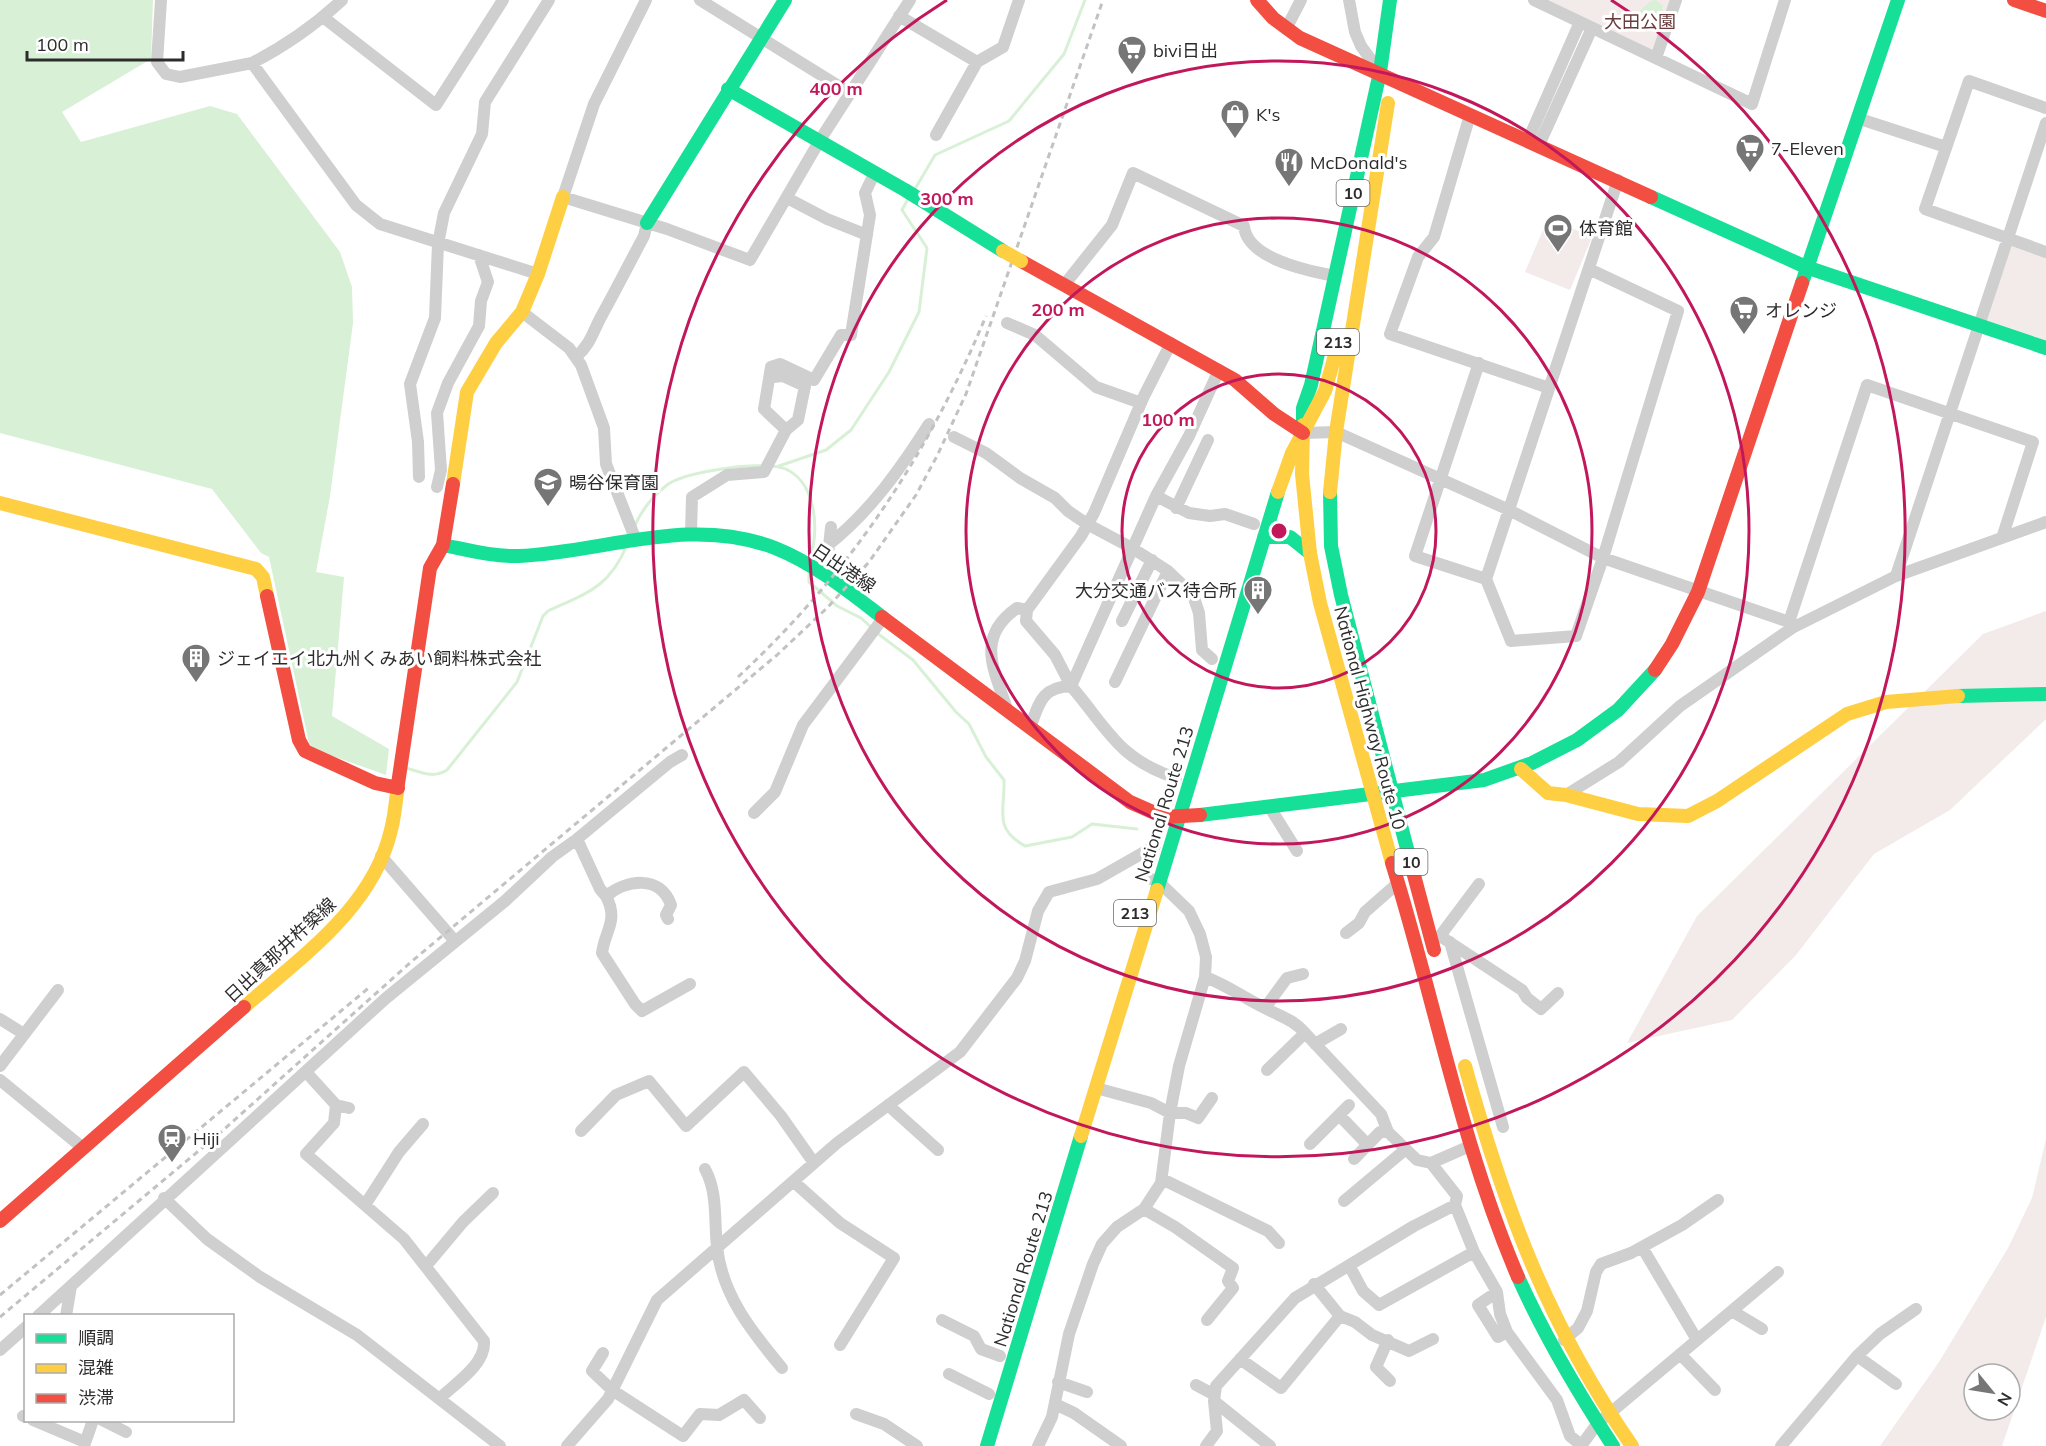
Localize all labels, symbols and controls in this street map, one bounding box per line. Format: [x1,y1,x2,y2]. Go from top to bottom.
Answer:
park label: 大田公園 [1604,10,1676,33]
scale bar [27,24,183,62]
text: 100 m [36,33,89,56]
supermarket icon: bivi日出 [1116,34,1148,76]
place label: bivi日出 [1153,39,1218,62]
text: 400 m [809,77,863,100]
shop icon: K's [1219,98,1251,140]
place label: K's [1256,103,1280,126]
supermarket icon: 7-Eleven [1734,132,1766,174]
place label: 7-Eleven [1771,137,1844,160]
restaurant icon: McDonald's [1273,146,1305,188]
place label: McDonald's [1310,151,1407,174]
road number: 10 [1336,180,1370,206]
text: 300 m [920,187,974,210]
sports icon: 体育館 [1542,212,1574,254]
place label: 体育館 [1579,217,1633,240]
supermarket icon: オレンジ [1728,294,1760,336]
text: 200 m [1031,298,1085,321]
place label: オレンジ [1765,299,1837,322]
road number: 213 [1317,329,1359,355]
text: 100 m [1141,408,1195,431]
school or university icon: 暘谷保育園 [532,466,564,508]
place label: 暘谷保育園 [569,471,659,494]
centre of rings [1269,521,1289,541]
street label: 日出港線 [808,538,880,598]
building icon: 大分交通バス待合所 [1242,574,1274,616]
place label: 大分交通バス待合所 [1075,579,1237,602]
street label: National Highway Route 10 [1329,604,1411,832]
building icon: ジェイエイ北九州くみあい飼料株式会社 [180,642,212,684]
place label: ジェイエイ北九州くみあい飼料株式会社 [217,647,542,670]
street label: National Route 213 [1129,723,1199,885]
road number: 10 [1394,849,1428,875]
street label: 日出真那井杵築線 [219,892,341,1008]
road number: 213 [1114,900,1156,926]
station icon: Hiji [156,1122,188,1164]
place label: Hiji [193,1127,220,1150]
street label: National Route 213 [988,1188,1058,1350]
legend [24,1314,234,1422]
text: 順調 [78,1326,114,1349]
text: 混雑 [78,1356,114,1379]
north arrow [1962,1362,2022,1422]
text: 渋滞 [78,1386,114,1409]
text: N [1993,1389,2017,1410]

